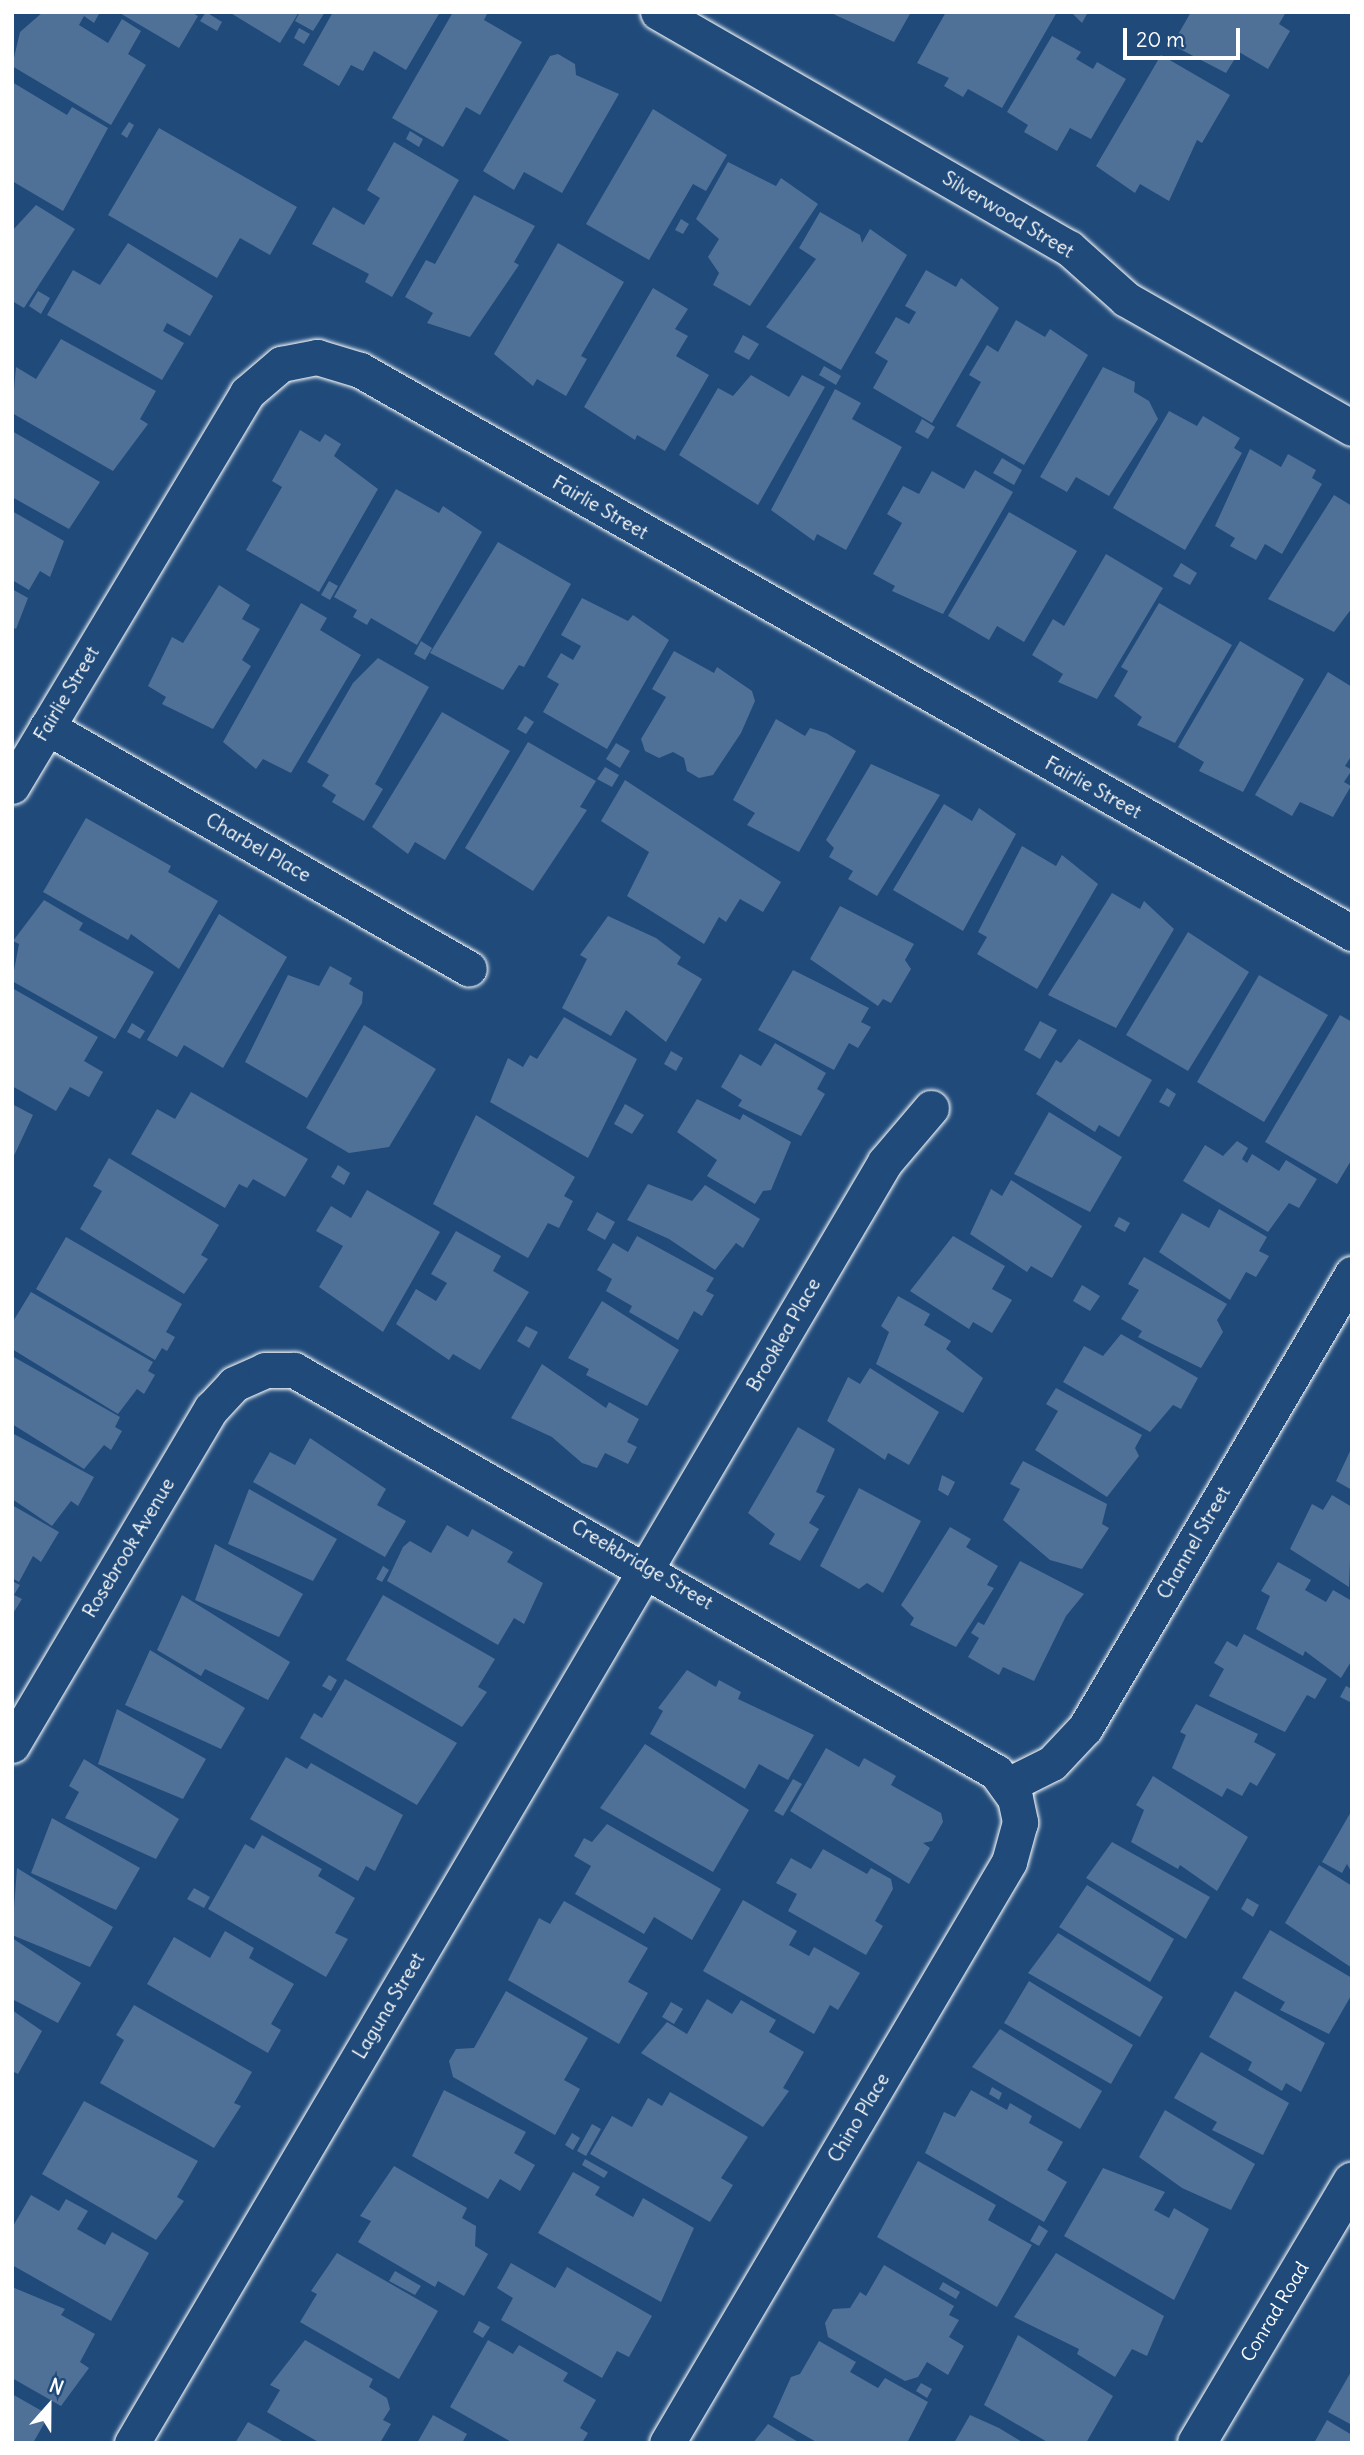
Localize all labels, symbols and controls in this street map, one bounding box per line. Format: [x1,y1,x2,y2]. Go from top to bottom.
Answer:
scale bar [1126,14,1243,58]
text: 20 m [1136,26,1185,53]
street label: Silverwood Street [938,167,1078,263]
street label: Fairlie Street [548,471,652,545]
street label: Fairlie Street [30,642,104,746]
street label: Fairlie Street [1041,752,1145,824]
street label: Charbel Place [201,809,315,887]
street label: Brooklea Place [742,1274,826,1396]
street label: Rosebrook Avenue [78,1474,180,1622]
street label: Channel Street [1153,1483,1235,1603]
street label: Creekbridge Street [567,1515,717,1615]
street label: Laguna Street [348,1949,430,2063]
street label: Chino Place [823,2069,895,2167]
street label: Conrad Road [1236,2258,1314,2366]
north arrow [14,2371,84,2441]
text: N [46,2373,67,2400]

